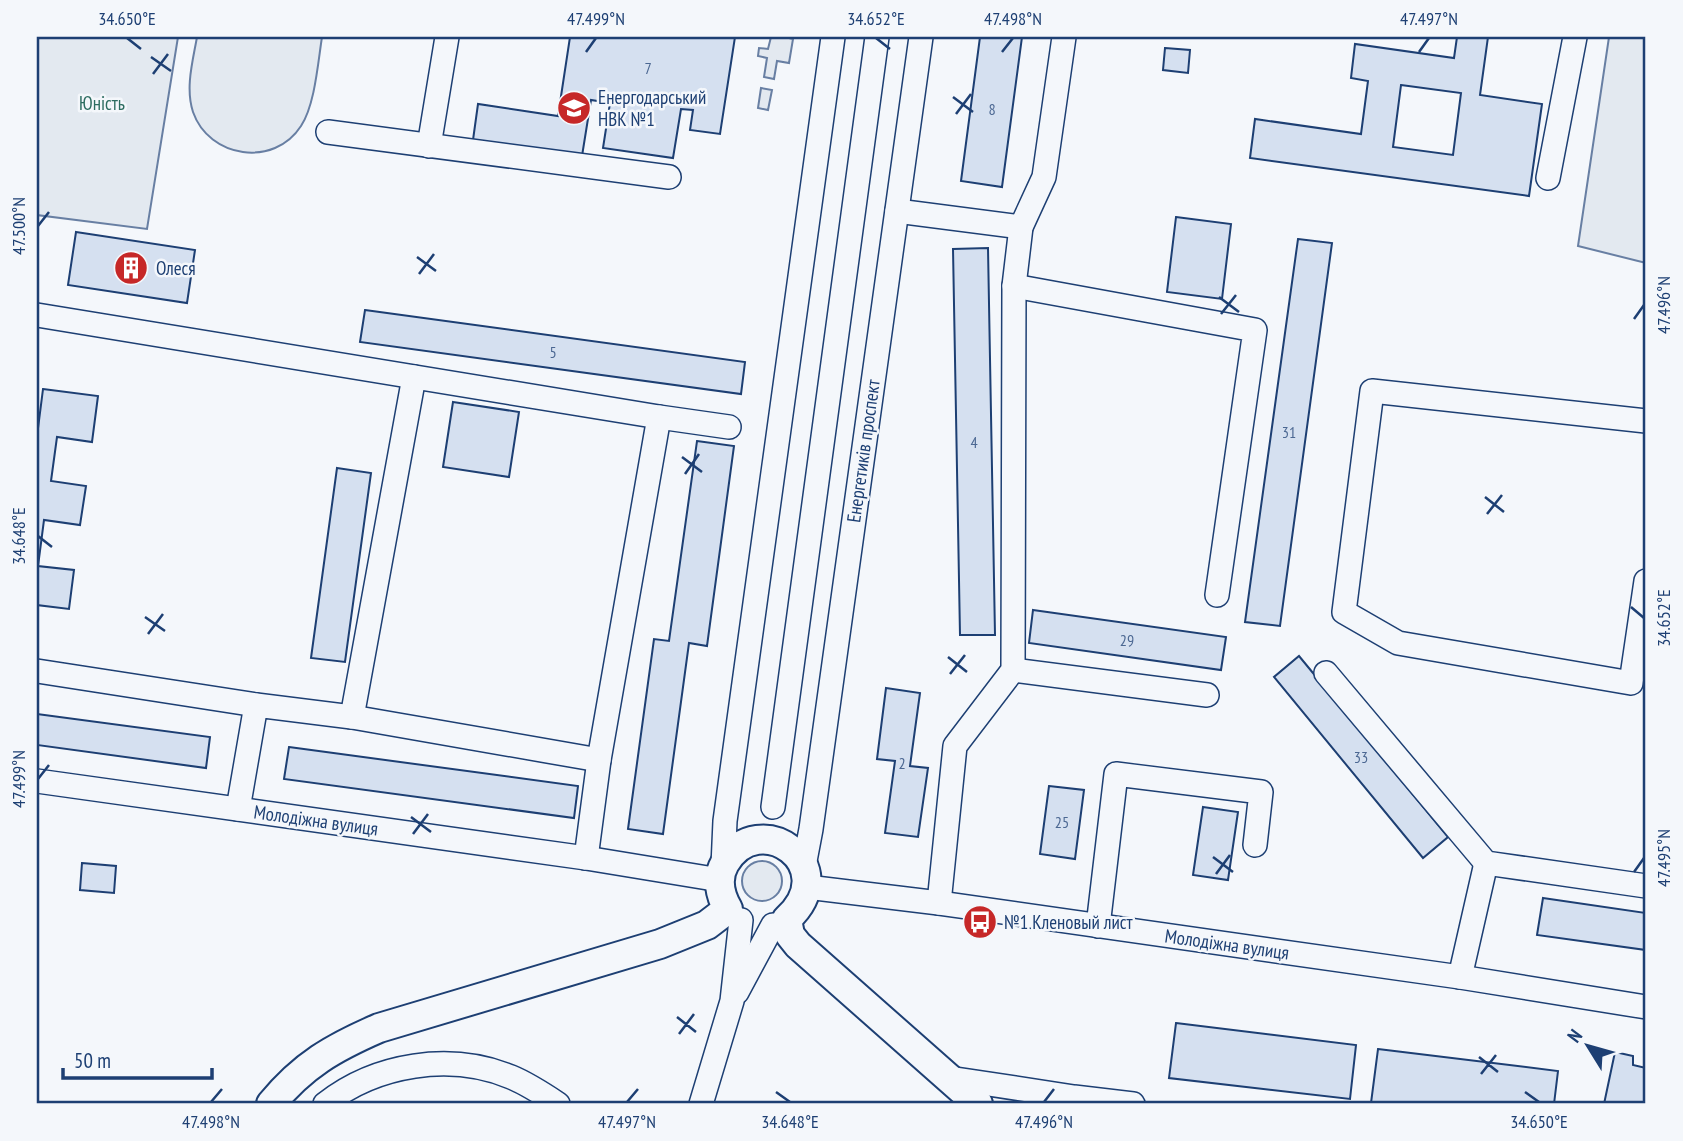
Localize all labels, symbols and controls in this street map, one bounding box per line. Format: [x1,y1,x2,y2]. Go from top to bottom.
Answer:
text: 34.650°E [98,7,156,30]
text: 47.499°N [567,7,625,30]
text: 34.652°E [847,7,905,30]
text: 47.498°N [984,7,1042,30]
text: 47.497°N [1400,7,1458,30]
house number: 7 [644,58,652,78]
place label: Енергодарський НВК №1 [598,85,706,131]
school or university icon: Енергодарський НВК №1 [555,89,593,127]
park label: Юність [79,91,125,115]
house number: 8 [988,99,996,119]
text: 47.500°N [7,197,30,255]
building icon: Олеся [112,249,150,287]
place label: Олеся [156,256,196,280]
text: 47.496°N [1652,276,1675,334]
house number: 5 [549,342,557,362]
street label: Енергетиків проспект [841,377,885,524]
house number: 31 [1282,422,1296,442]
house number: 4 [970,432,978,452]
text: 34.648°E [7,507,30,565]
text: 34.652°E [1652,589,1675,647]
house number: 29 [1120,630,1134,650]
house number: 33 [1354,747,1368,767]
text: 47.499°N [7,750,30,808]
house number: 2 [898,753,906,773]
street label: Молодіжна вулиця [252,799,380,841]
house number: 25 [1055,812,1069,832]
text: 47.495°N [1652,829,1675,887]
bus stop icon: №1 Кленовый лист [961,903,999,941]
place label: №1 Кленовый лист [1004,910,1133,934]
street label: Молодіжна вулиця [1163,923,1291,965]
north arrow [1554,1012,1624,1082]
text: N [1562,1024,1587,1047]
scale bar [63,1036,212,1080]
text: 50 m [74,1047,111,1074]
text: 47.498°N [182,1110,240,1133]
text: 47.497°N [598,1110,656,1133]
text: 34.648°E [761,1110,819,1133]
text: 47.496°N [1015,1110,1073,1133]
text: 34.650°E [1510,1110,1568,1133]

